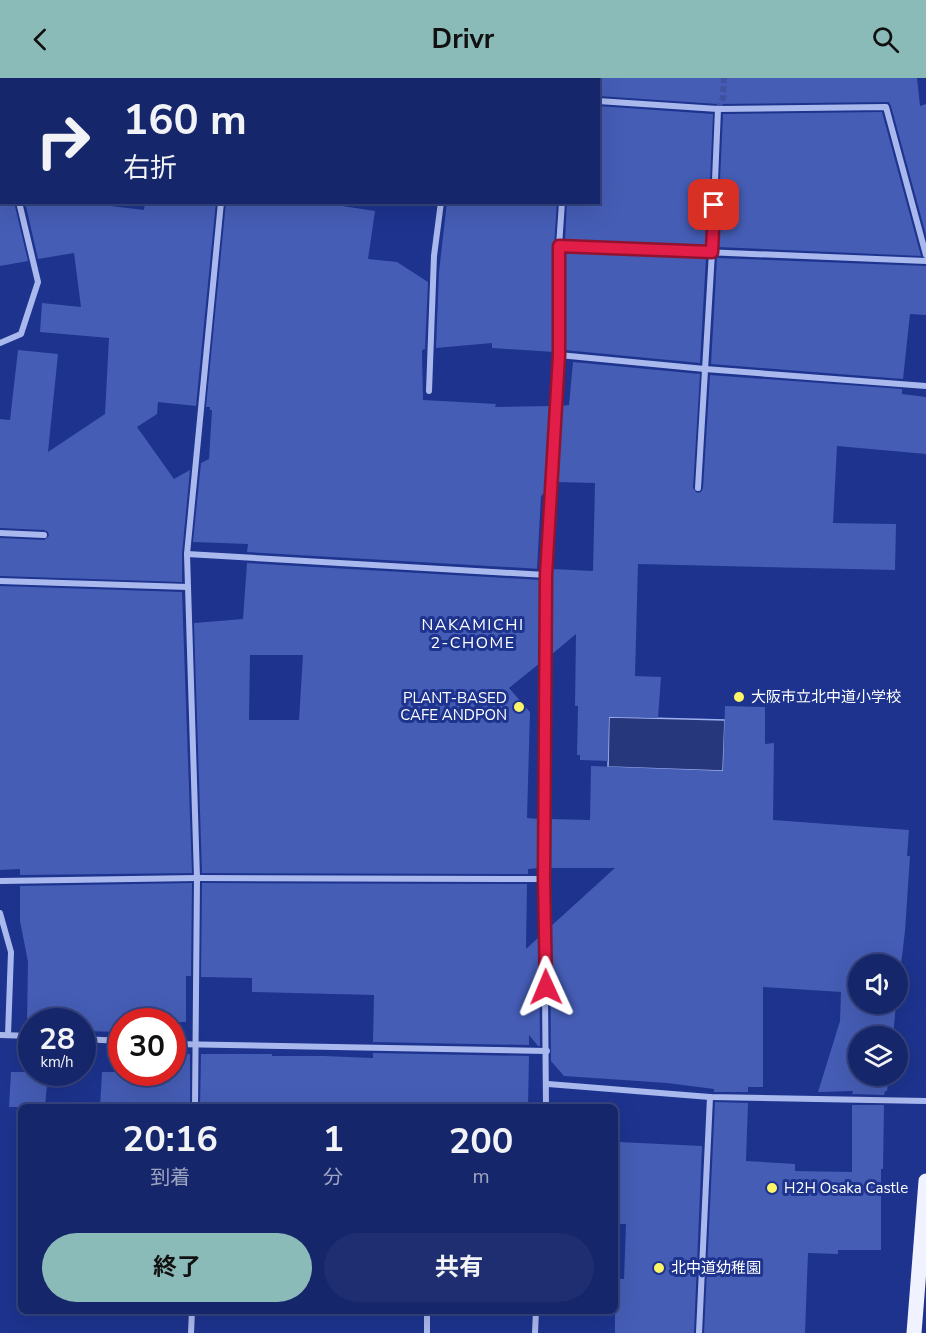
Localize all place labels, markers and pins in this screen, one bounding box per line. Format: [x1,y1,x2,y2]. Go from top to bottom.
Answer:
pin [688,179,739,230]
place label: 大阪市立北中道小学校 [751,687,901,707]
place label: PLANT-BASED CAFE ANDPON [400,688,507,725]
marker: 大阪市立北中道小学校 [732,690,746,704]
marker: PLANT-BASED CAFE ANDPON [512,700,526,714]
place label: H2H Osaka Castle [784,1178,908,1198]
marker: H2H Osaka Castle [765,1181,779,1195]
place label: 北中道幼稚園 [671,1258,761,1278]
marker: 北中道幼稚園 [652,1261,666,1275]

